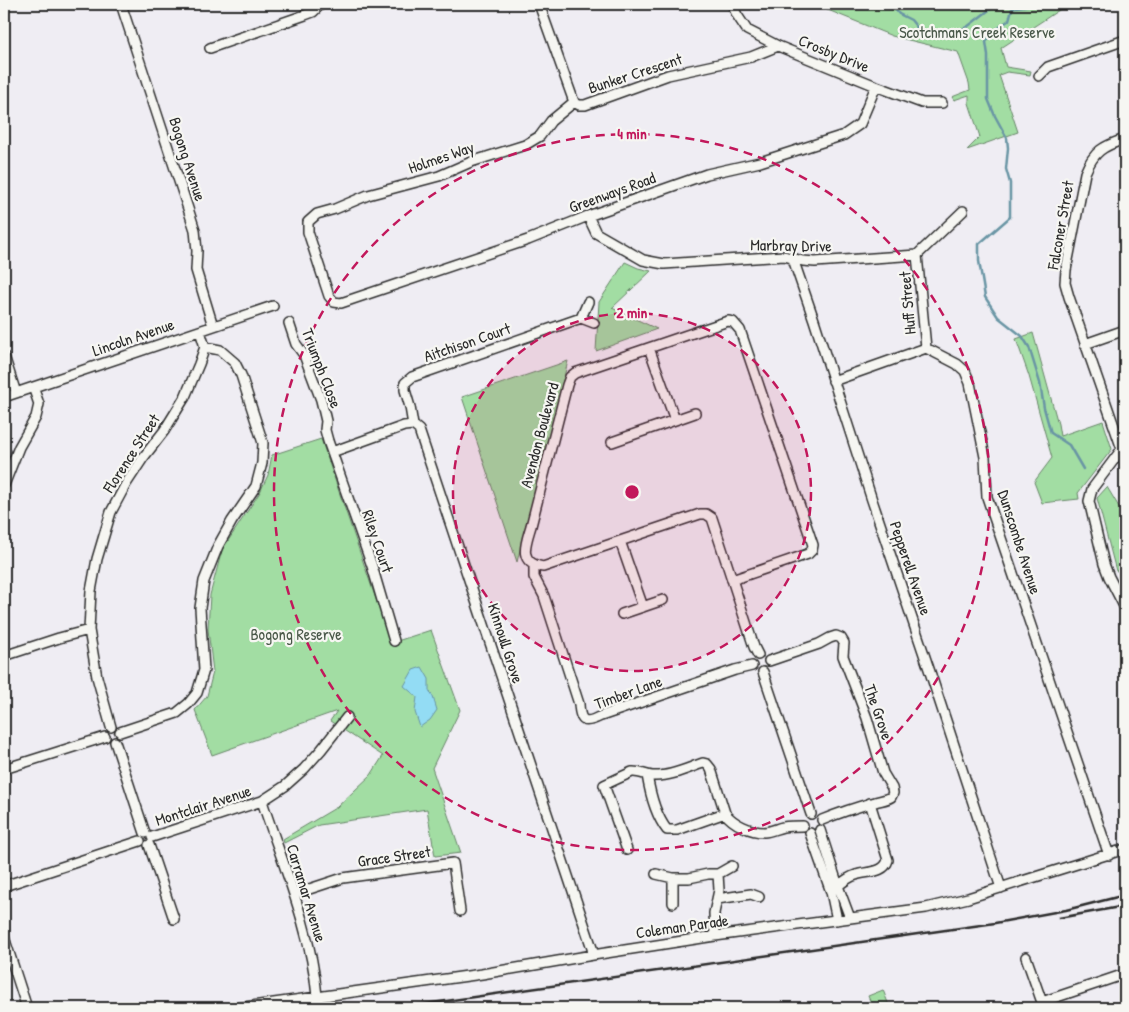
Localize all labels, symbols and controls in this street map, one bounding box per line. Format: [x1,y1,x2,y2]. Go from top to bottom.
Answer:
park label: Scotchmans Creek Reserve [899,21,1055,43]
street label: Crosby Drive [795,29,873,77]
street label: Bunker Crescent [585,47,685,99]
street label: Bogong Avenue [164,114,212,204]
text: 4 min [617,123,647,144]
street label: Holmes Way [405,135,477,179]
street label: Greenways Road [566,166,658,218]
street label: Falconer Street [1041,178,1079,272]
street label: Marbray Drive [750,233,833,257]
street label: Huff Street [893,270,921,335]
text: 2 min [617,302,648,323]
street label: Lincoln Avenue [89,313,177,361]
street label: Aitchison Court [421,317,514,367]
street label: Triumph Close [297,325,348,412]
street label: Avendon Boulevard [514,380,564,490]
street label: Florence Street [97,409,165,498]
centre of rings [623,483,641,501]
street label: Dunscombe Avenue [993,487,1047,597]
street label: Riley Court [357,507,399,576]
street label: Pepperell Avenue [885,518,938,618]
street label: Kinnoull Grove [483,600,529,686]
park label: Bogong Reserve [250,623,342,645]
street label: Timber Lane [591,669,666,714]
street label: The Grove [859,681,899,743]
street label: Montclair Avenue [152,779,254,831]
street label: Grace Street [356,840,432,872]
street label: Carramar Avenue [282,841,332,945]
street label: Coleman Parade [634,909,730,943]

